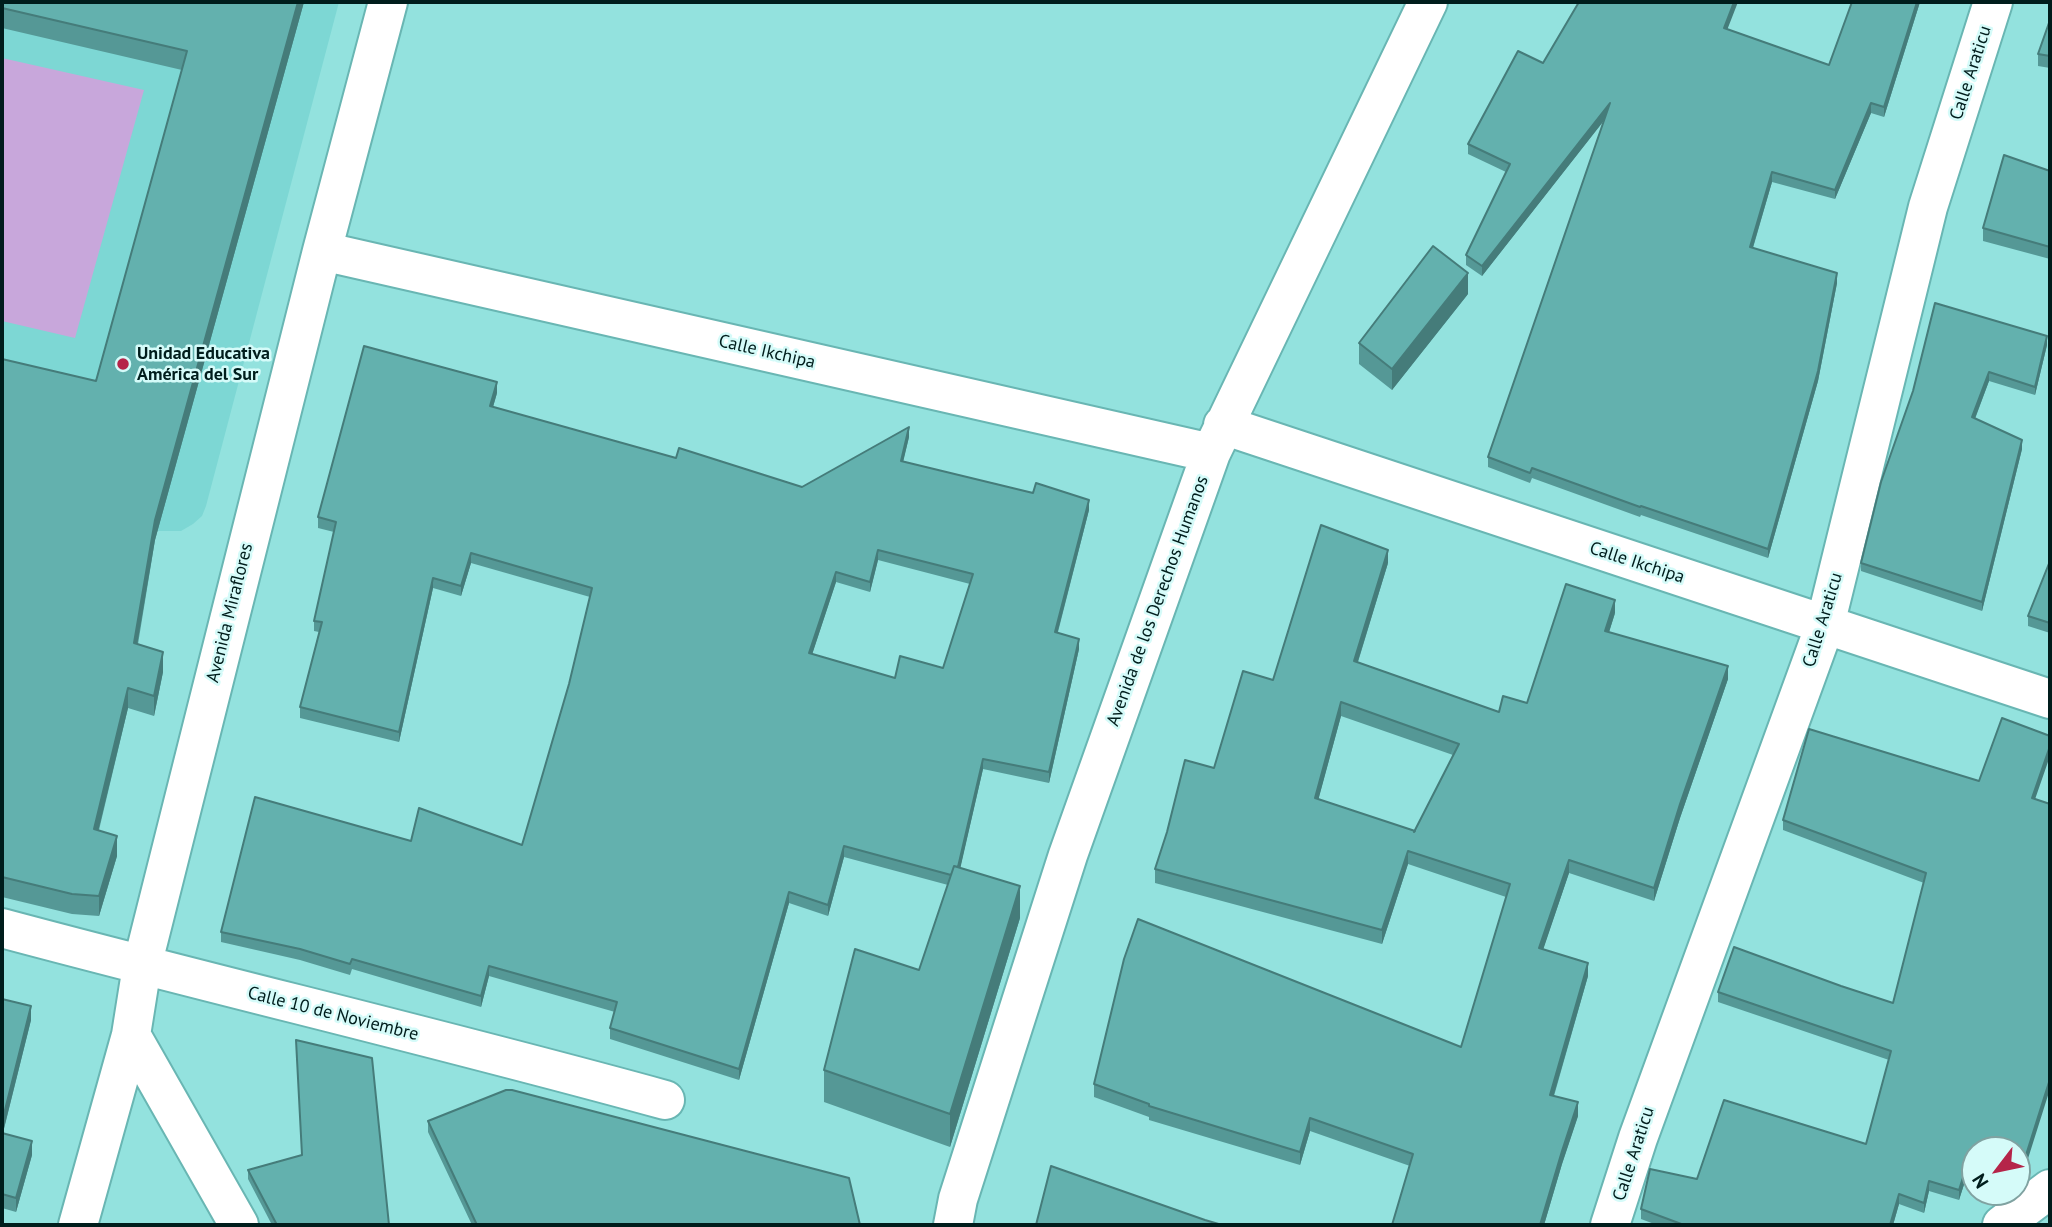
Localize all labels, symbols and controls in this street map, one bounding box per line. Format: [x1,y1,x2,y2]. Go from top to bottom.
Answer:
street label: Calle Araticu [1946,23,1996,123]
street label: Calle Ikchipa [717,330,817,374]
place label: Unidad Educativa América del Sur [137,343,270,386]
marker: Unidad Educativa América del Sur [115,356,131,372]
street label: Avenida de los Derechos Humanos [1103,473,1213,729]
street label: Calle Ikchipa [1587,538,1687,588]
street label: Avenida Miraflores [202,541,258,685]
street label: Calle Araticu [1798,570,1848,670]
street label: Calle 10 de Noviembre [245,982,421,1046]
street label: Calle Araticu [1609,1104,1659,1204]
north arrow [1961,1136,2031,1206]
text: N [1966,1169,1993,1193]

